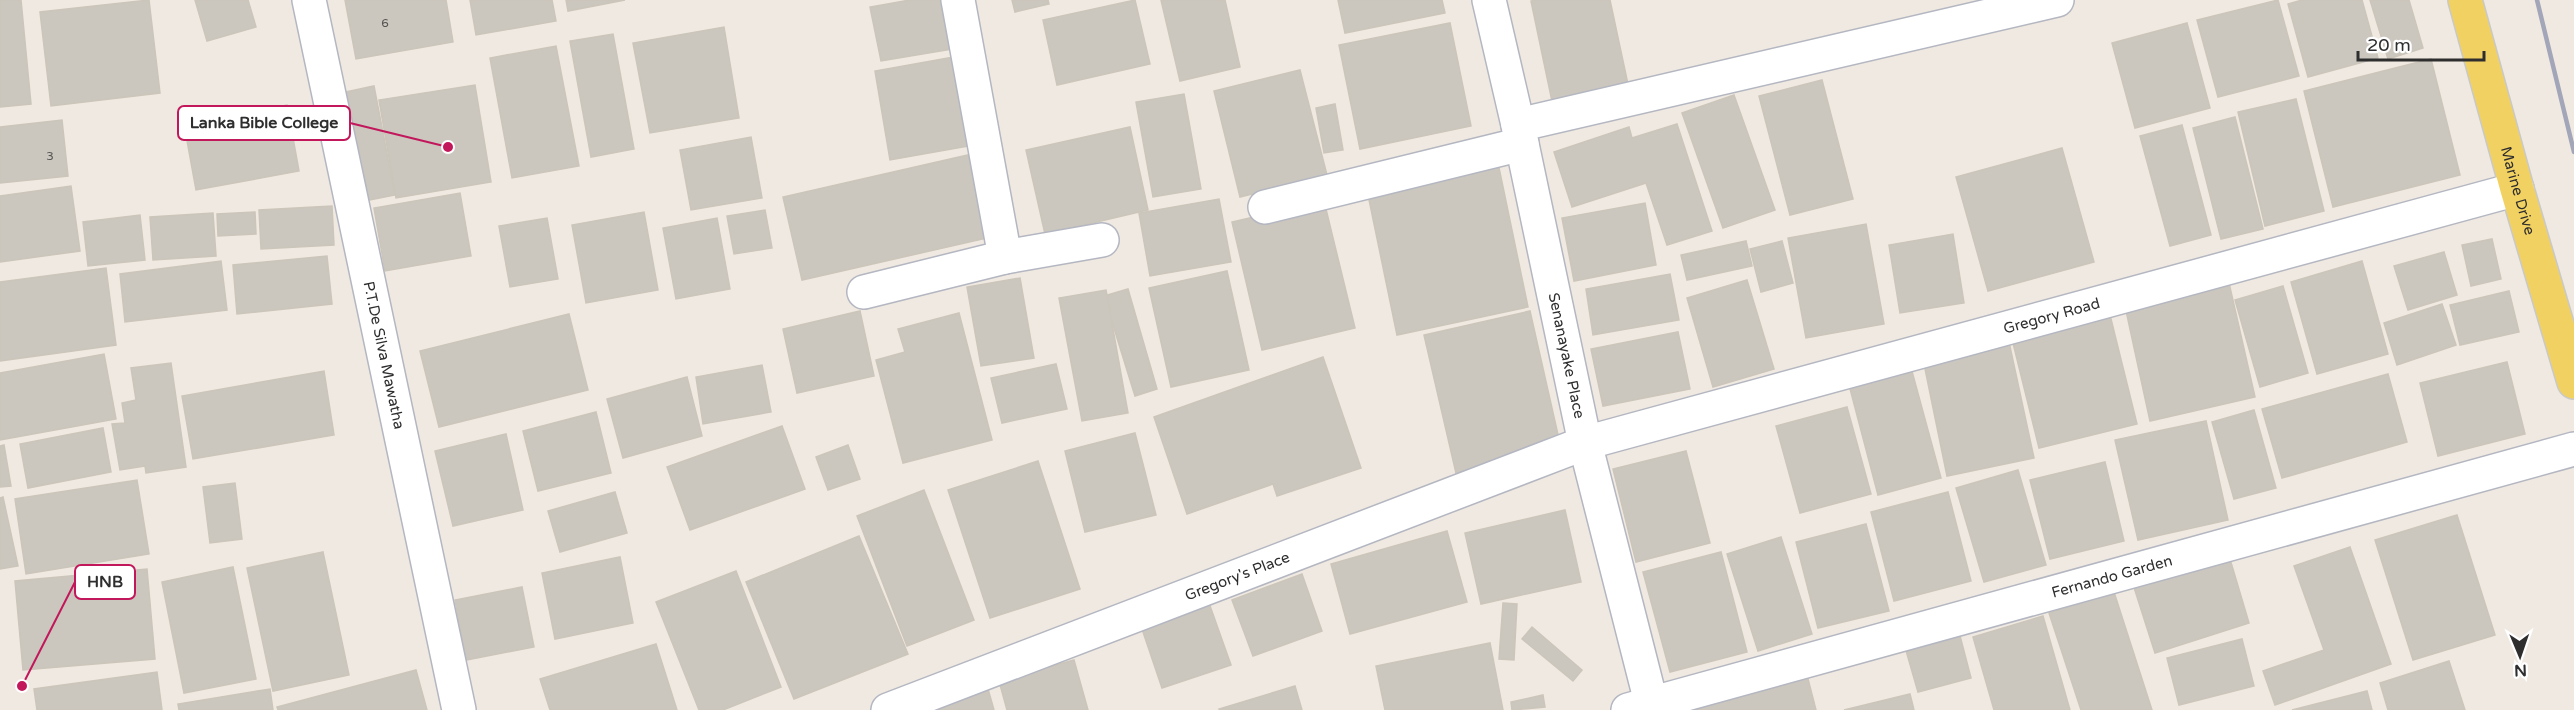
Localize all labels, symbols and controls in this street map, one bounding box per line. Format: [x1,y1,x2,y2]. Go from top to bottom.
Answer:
house number: 6 [381,16,389,30]
scale bar [2358,24,2484,62]
text: 20 m [2367,34,2411,56]
callout: Lanka Bible College [178,106,350,140]
text: Lanka Bible College [190,113,338,133]
street label: Marine Drive [2497,145,2539,237]
house number: 3 [46,149,54,163]
street label: P.T.De Silva Mawatha [360,280,408,431]
street label: Senanayake Place [1545,291,1589,420]
street label: Gregory Road [2001,294,2102,338]
street label: Gregory's Place [1182,548,1292,604]
street label: Fernando Garden [2050,551,2174,602]
callout: HNB [75,565,135,599]
text: HNB [87,572,123,592]
north arrow [2490,626,2550,686]
text: N [2514,660,2527,680]

